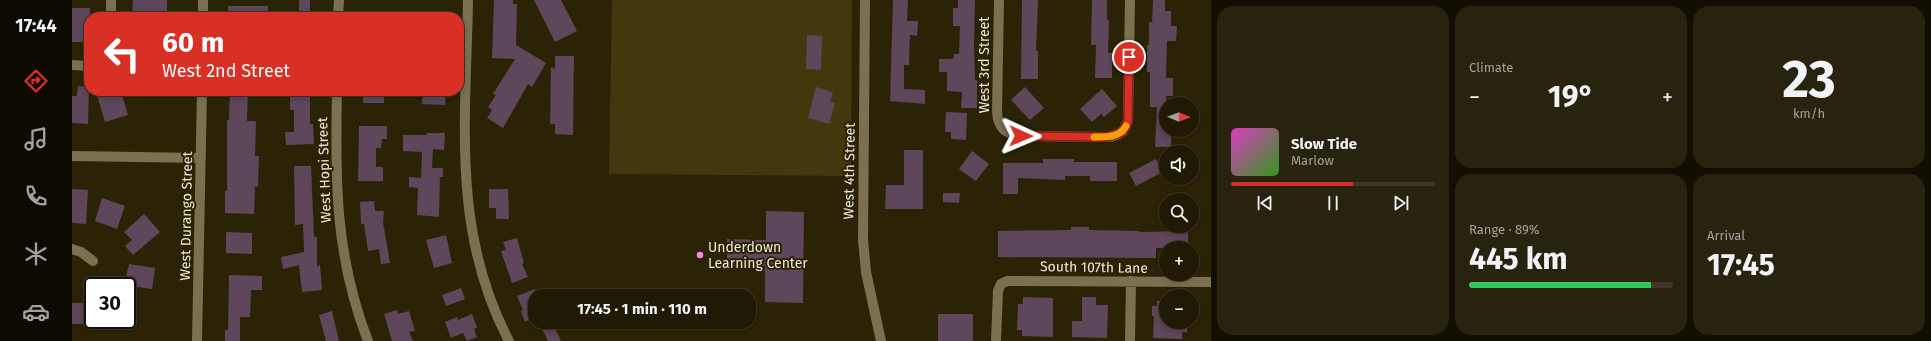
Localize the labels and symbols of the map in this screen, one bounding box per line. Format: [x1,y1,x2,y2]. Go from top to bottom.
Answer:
street label: West 3rd Street [976,16,993,113]
pin [1112,40,1146,74]
north arrow [1159,97,1199,137]
position arrow [1000,115,1042,157]
street label: West Hopi Street [314,116,335,223]
street label: West 4th Street [840,122,859,220]
street label: West Durango Street [177,150,196,281]
place label: Underdown Learning Center [708,239,808,272]
marker: Underdown Learning Center [695,250,705,260]
street label: South 107th Lane [1040,258,1148,277]
speed limit sign: 30 [84,277,136,329]

